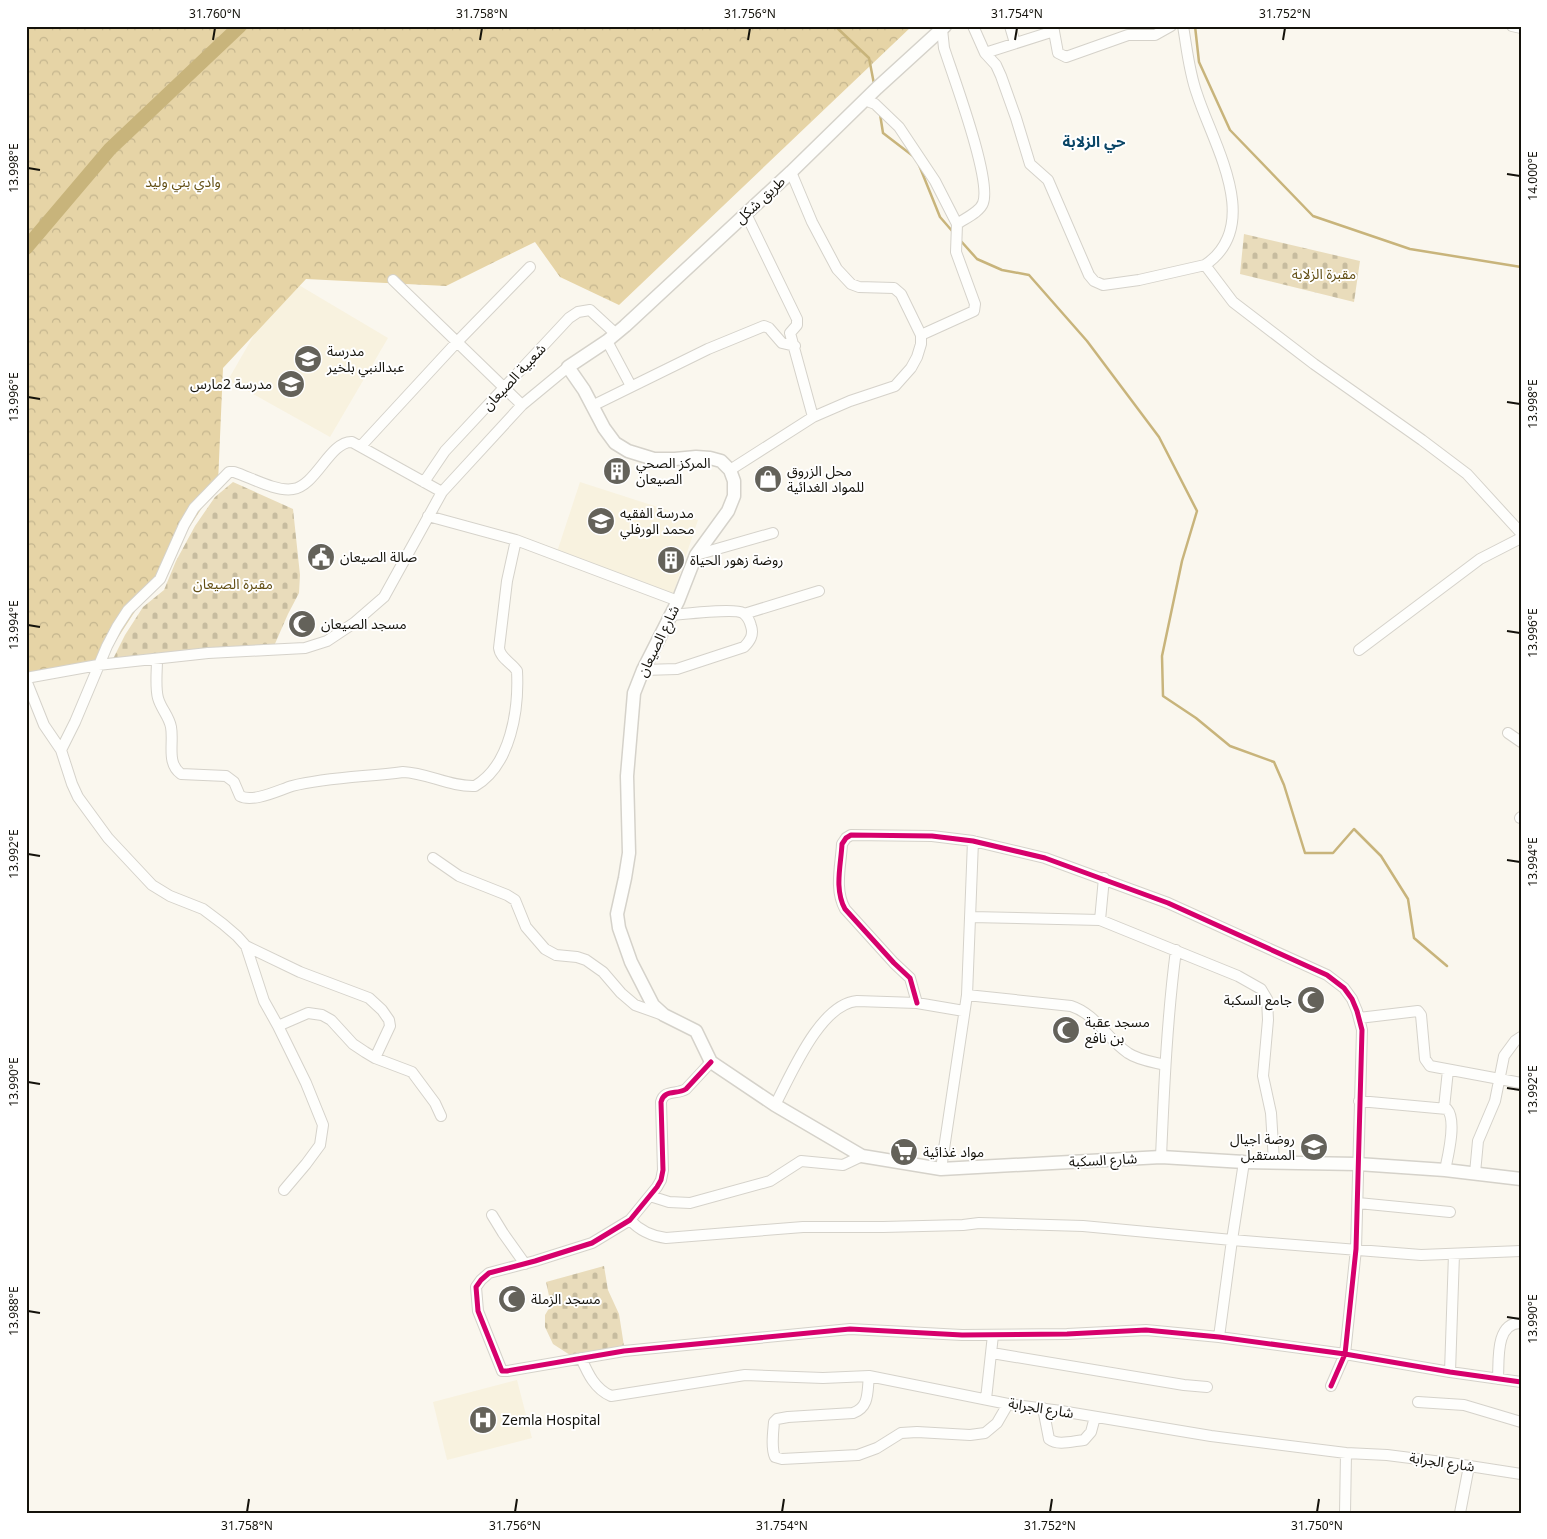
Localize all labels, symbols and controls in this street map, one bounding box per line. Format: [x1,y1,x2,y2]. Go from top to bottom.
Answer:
text: 31.760°N [189,5,241,22]
text: 31.758°N [456,5,508,22]
text: 31.756°N [724,5,776,22]
text: 31.754°N [991,5,1043,22]
text: 31.752°N [1259,5,1311,22]
district label: حي الزلابة [1063,131,1126,153]
text: 13.998°E [5,143,22,193]
text: 14.000°E [1524,151,1541,201]
park label: وادي بني وليد [145,172,221,193]
street label: طريق شكل [730,172,790,228]
park label: مقبرة الزلابة [1292,264,1356,283]
street label: شعبية الصيعان [478,339,550,414]
place label: مدرسة عبدالنبي بلخير [326,341,404,378]
school or university icon: مدرسة عبدالنبي بلخير [293,344,323,374]
school or university icon: مدرسة 2مارس [276,369,306,399]
text: 13.996°E [5,372,22,422]
place label: مدرسة 2مارس [190,374,272,393]
text: 13.998°E [1524,379,1541,429]
place label: المركز الصحي الصيعان [636,453,710,488]
building icon: المركز الصحي الصيعان [602,456,632,486]
place label: محل الزروق للمواد الغدائية [787,461,864,496]
shop icon: محل الزروق للمواد الغدائية [753,464,783,494]
place label: مدرسة الفقيه محمد الورفلي [620,503,695,540]
school or university icon: مدرسة الفقيه محمد الورفلي [586,506,616,536]
public building icon: صالة الصيعان [306,542,336,572]
building icon: روضة زهور الحياة [656,545,686,575]
place label: صالة الصيعان [340,547,418,566]
place label: روضة زهور الحياة [690,550,783,569]
park label: مقبرة الصيعان [193,574,273,593]
text: 13.994°E [5,600,22,650]
street label: شارع الصيعان [632,602,685,681]
text: 13.996°E [1524,608,1541,658]
mosque icon: مسجد الصيعان [287,609,317,639]
place label: مسجد الصيعان [321,614,407,633]
text: 13.992°E [5,829,22,879]
text: 13.994°E [1524,837,1541,887]
mosque icon: جامع السكبة [1296,985,1326,1015]
place label: جامع السكبة [1224,990,1292,1011]
place label: مسجد عقبة بن نافع [1085,1012,1150,1049]
mosque icon: مسجد عقبة بن نافع [1051,1015,1081,1045]
text: 13.990°E [5,1057,22,1107]
text: 13.992°E [1524,1065,1541,1115]
place label: روضة اجيال المستقبل [1230,1129,1295,1164]
school or university icon: روضة اجيال المستقبل [1299,1132,1329,1162]
supermarket icon: مواد غذائية [889,1137,919,1167]
place label: مواد غذائية [923,1142,984,1161]
street label: شارع السكبة [1068,1148,1138,1173]
mosque icon: مسجد الزملة [497,1284,527,1314]
text: 13.988°E [5,1286,22,1336]
place label: مسجد الزملة [531,1289,601,1308]
text: 13.990°E [1524,1294,1541,1344]
street label: شارع الجرابة [1007,1393,1075,1424]
hospital icon: Zemla Hospital [468,1405,498,1435]
place label: Zemla Hospital [502,1410,600,1429]
street label: شارع الجرابة [1408,1448,1476,1477]
text: 31.758°N [221,1517,273,1534]
text: 31.756°N [489,1517,541,1534]
text: 31.754°N [756,1517,808,1534]
text: 31.752°N [1024,1517,1076,1534]
text: 31.750°N [1291,1517,1343,1534]

